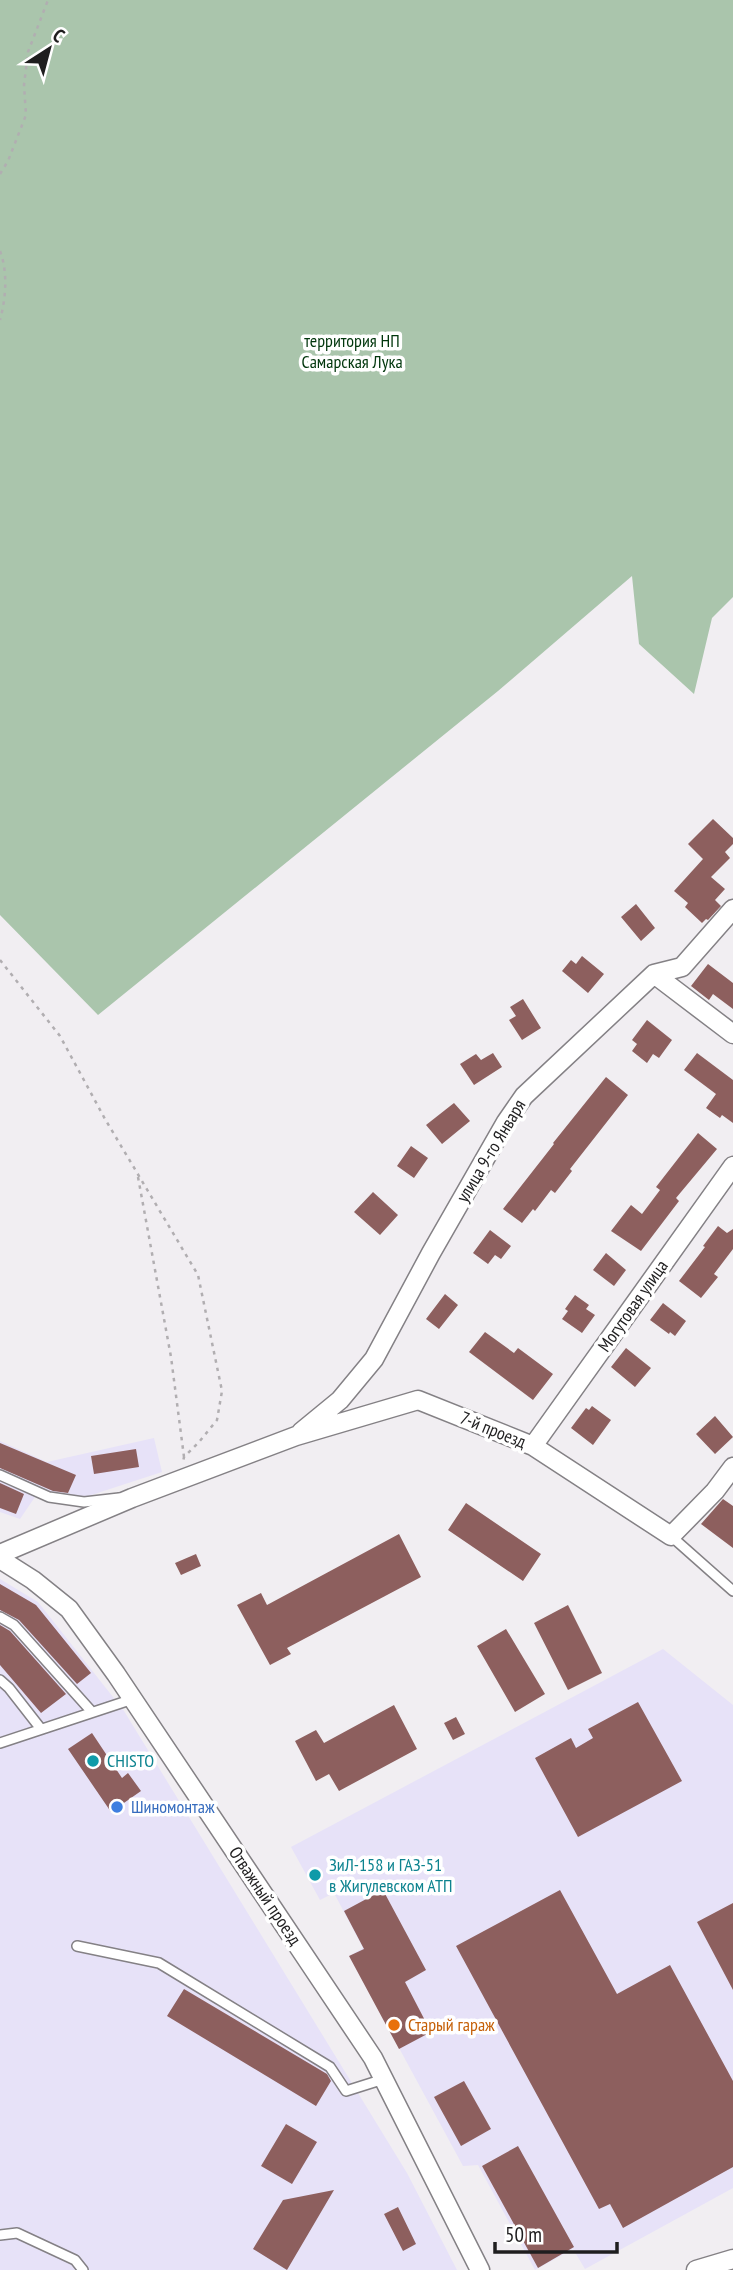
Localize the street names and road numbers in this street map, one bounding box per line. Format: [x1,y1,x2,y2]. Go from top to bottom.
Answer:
street label: улица 9-го Января [451,1095,530,1206]
street label: Могутовая улица [593,1255,673,1356]
street label: 7-й проезд [457,1406,530,1453]
street label: Отважный проезд [224,1842,307,1949]

